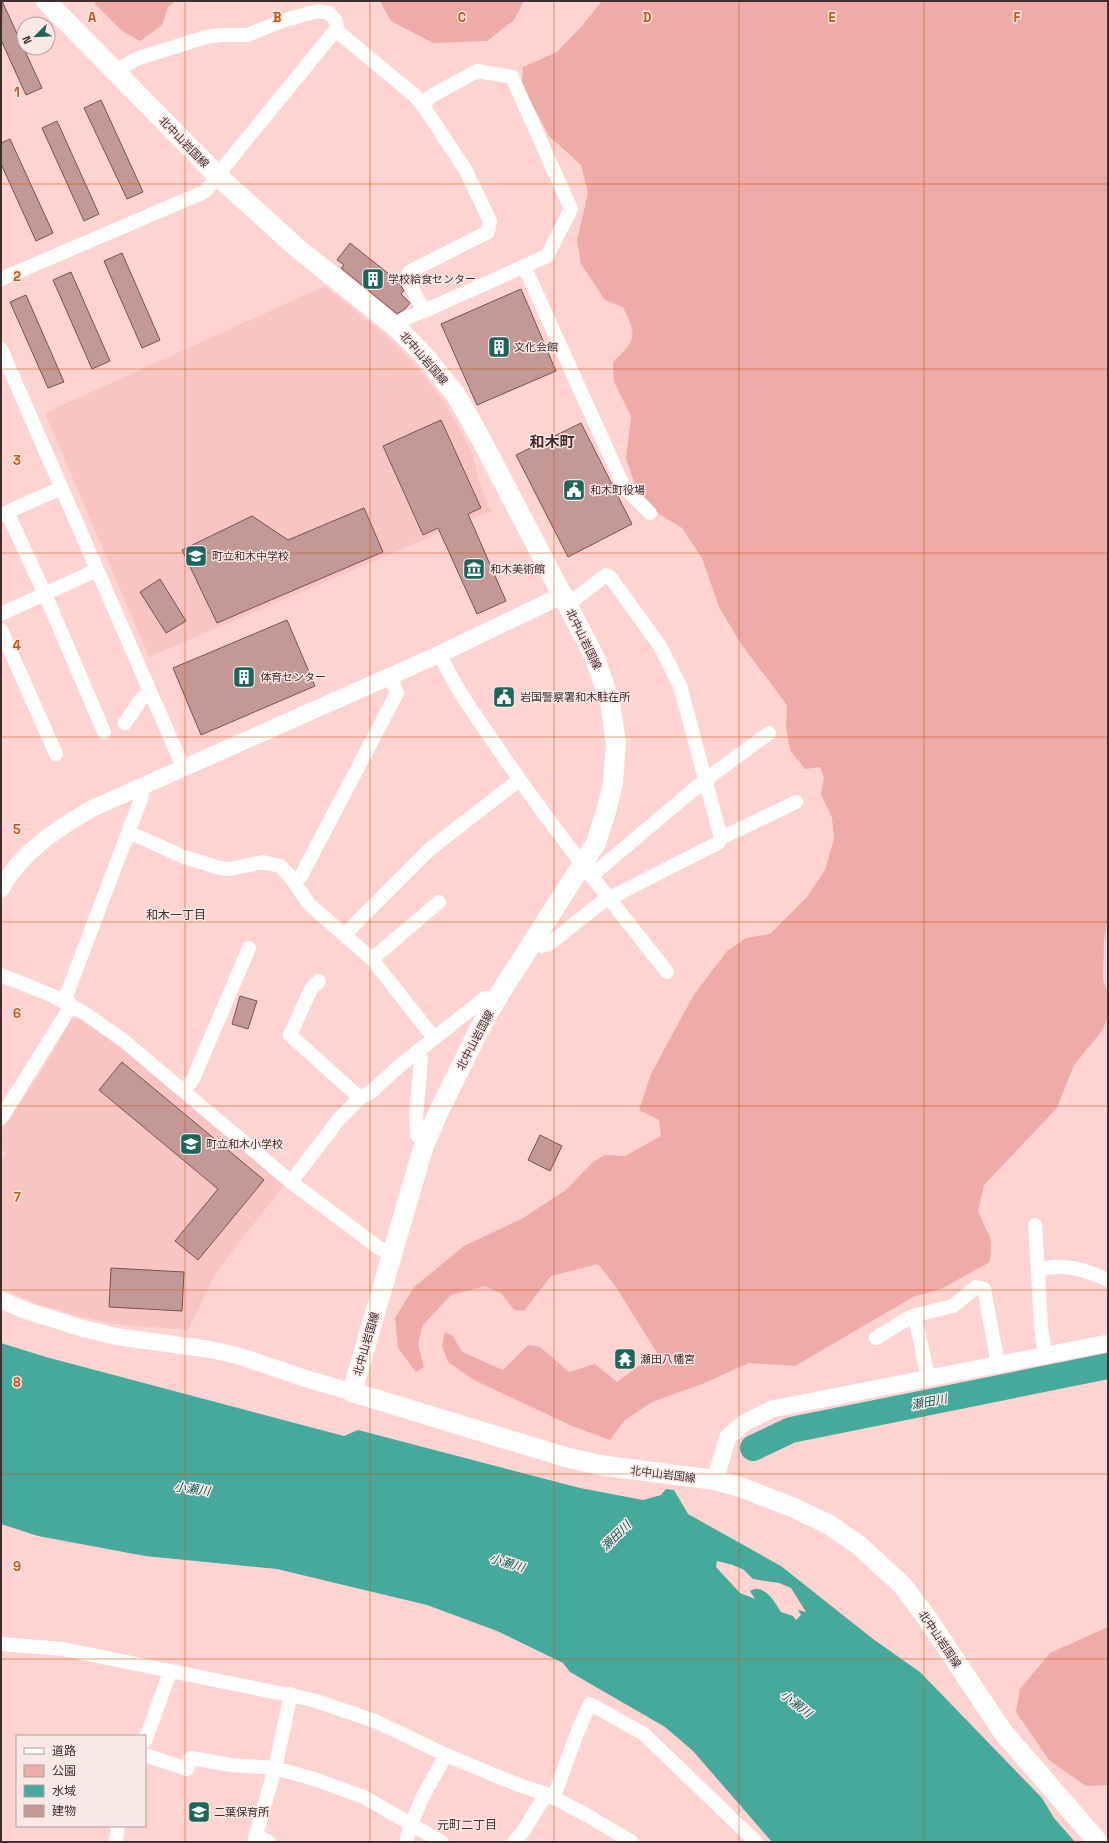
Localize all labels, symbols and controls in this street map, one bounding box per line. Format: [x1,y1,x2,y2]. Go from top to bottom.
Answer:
text: A [88,9,97,26]
text: B [273,9,282,26]
text: C [458,9,466,26]
text: D [643,9,652,26]
text: E [828,9,836,26]
text: F [1014,9,1021,26]
north arrow [16,16,56,56]
text: N [19,34,35,46]
text: 1 [14,84,20,101]
street label: 北中山岩国線 [156,113,212,171]
building icon: 学校給食センター [360,266,386,292]
text: 2 [13,268,21,285]
place label: 学校給食センター [388,272,476,286]
street label: 北中山岩国線 [397,329,451,387]
building icon: 文化会館 [486,334,512,360]
place label: 文化会館 [514,340,558,354]
district label: 和木町 [529,432,575,451]
text: 3 [13,452,21,469]
public building icon: 和木町役場 [561,477,587,503]
place label: 和木町役場 [590,483,645,497]
school or university icon: 町立和木中学校 [183,543,209,569]
place label: 町立和木中学校 [212,549,289,563]
museum icon: 和木美術館 [461,556,487,582]
place label: 和木美術館 [490,562,545,576]
street label: 北中山岩国線 [563,606,605,672]
text: 4 [13,637,21,654]
building icon: 体育センター [231,664,257,690]
place label: 体育センター [260,670,326,684]
public building icon: 岩国警察署和木駐在所 [491,684,517,710]
place label: 岩国警察署和木駐在所 [520,690,631,704]
text: 5 [13,821,21,838]
district label: 和木一丁目 [146,907,206,923]
text: 6 [13,1005,21,1022]
street label: 北中山岩国線 [453,1008,497,1072]
school or university icon: 町立和木小学校 [178,1131,204,1157]
place label: 町立和木小学校 [206,1137,283,1151]
text: 7 [13,1189,21,1206]
street label: 北中山岩国線 [350,1310,382,1378]
temple icon: 瀬田八幡宮 [612,1346,638,1372]
place label: 瀬田八幡宮 [640,1352,695,1366]
text: 8 [13,1374,21,1391]
water label: 瀬田川 [910,1390,950,1413]
street label: 北中山岩国線 [629,1463,697,1485]
water label: 小瀬川 [173,1479,213,1500]
water label: 瀬田川 [598,1516,636,1554]
water label: 小瀬川 [487,1550,528,1576]
text: 9 [13,1558,21,1575]
street label: 北中山岩国線 [916,1608,964,1670]
water label: 小瀬川 [777,1687,817,1723]
legend [16,1735,146,1827]
text: 道路 [52,1743,76,1759]
text: 公園 [52,1763,76,1779]
text: 水域 [52,1783,76,1799]
school or university icon: 二葉保育所 [186,1799,212,1825]
text: 建物 [52,1803,76,1819]
place label: 二葉保育所 [214,1805,270,1819]
district label: 元町二丁目 [437,1817,497,1833]

